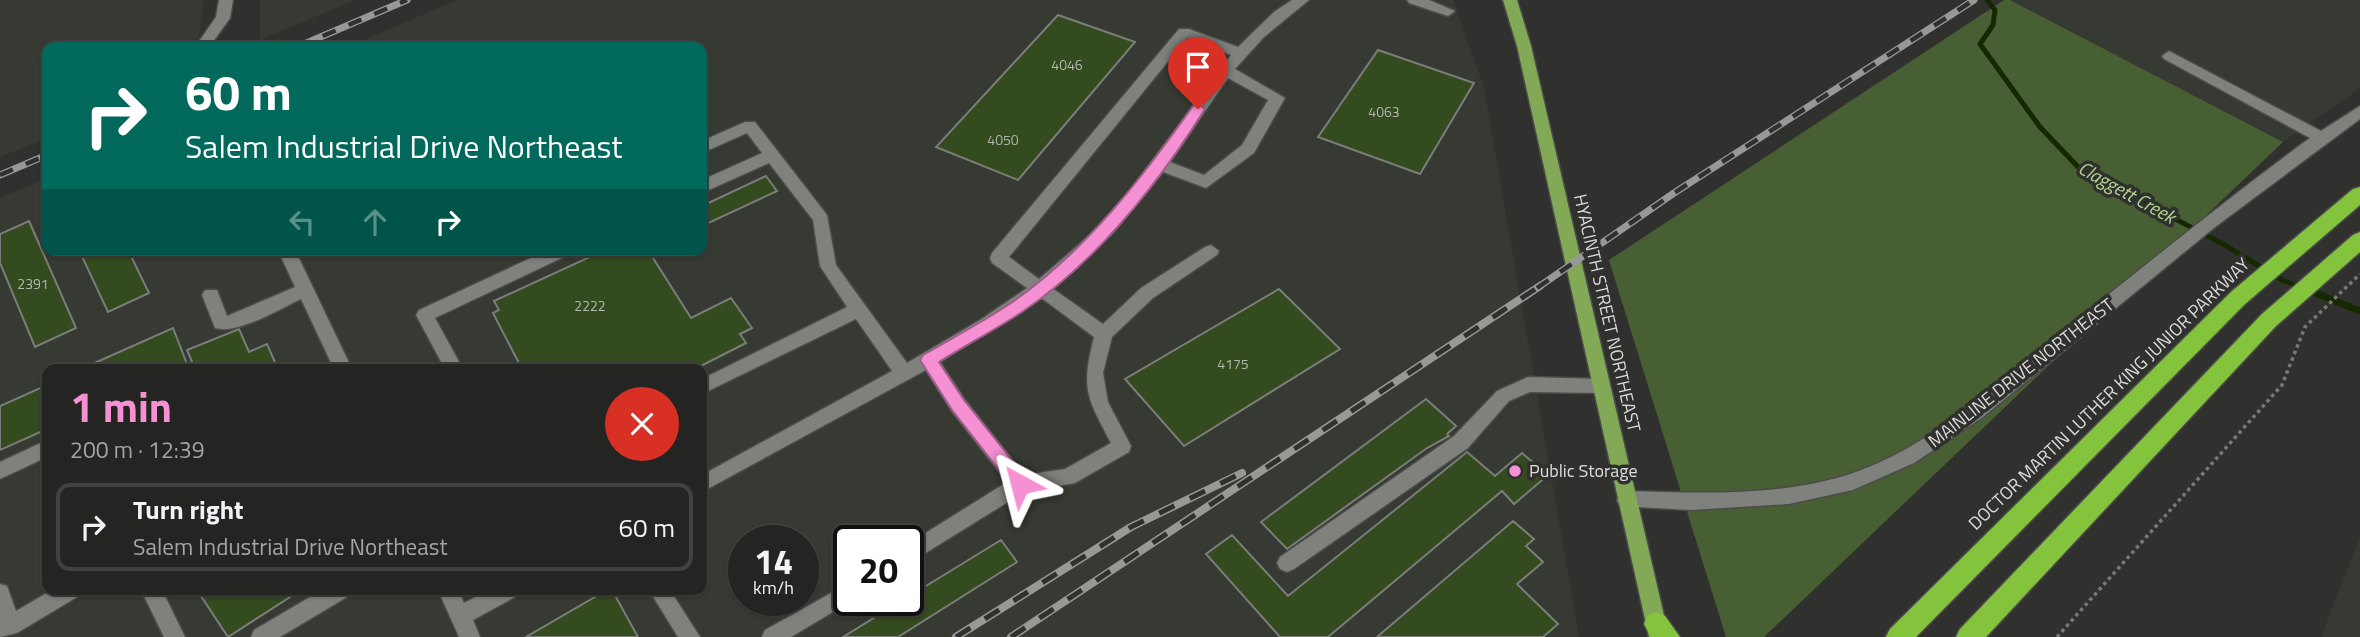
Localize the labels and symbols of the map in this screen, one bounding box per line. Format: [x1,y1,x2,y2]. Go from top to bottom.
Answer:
pin [1168,37,1228,109]
house number: 4046 [1051,54,1083,75]
house number: 4063 [1368,101,1400,122]
house number: 4050 [987,129,1019,150]
water label: Claggett Creek [2073,153,2183,231]
street label: HYACINTH STREET NORTHEAST [1567,191,1648,435]
street label: DOCTOR MARTIN LUTHER KING JUNIOR PARKWAY [1962,251,2256,536]
house number: 2391 [17,273,49,294]
street label: MAINLINE DRIVE NORTHEAST [1922,291,2120,454]
house number: 2222 [574,295,606,316]
house number: 4175 [1217,353,1249,374]
position arrow [983,447,1057,521]
place label: Public Storage [1529,457,1638,484]
marker: Public Storage [1507,463,1523,479]
speed limit sign: 20 [833,525,924,616]

